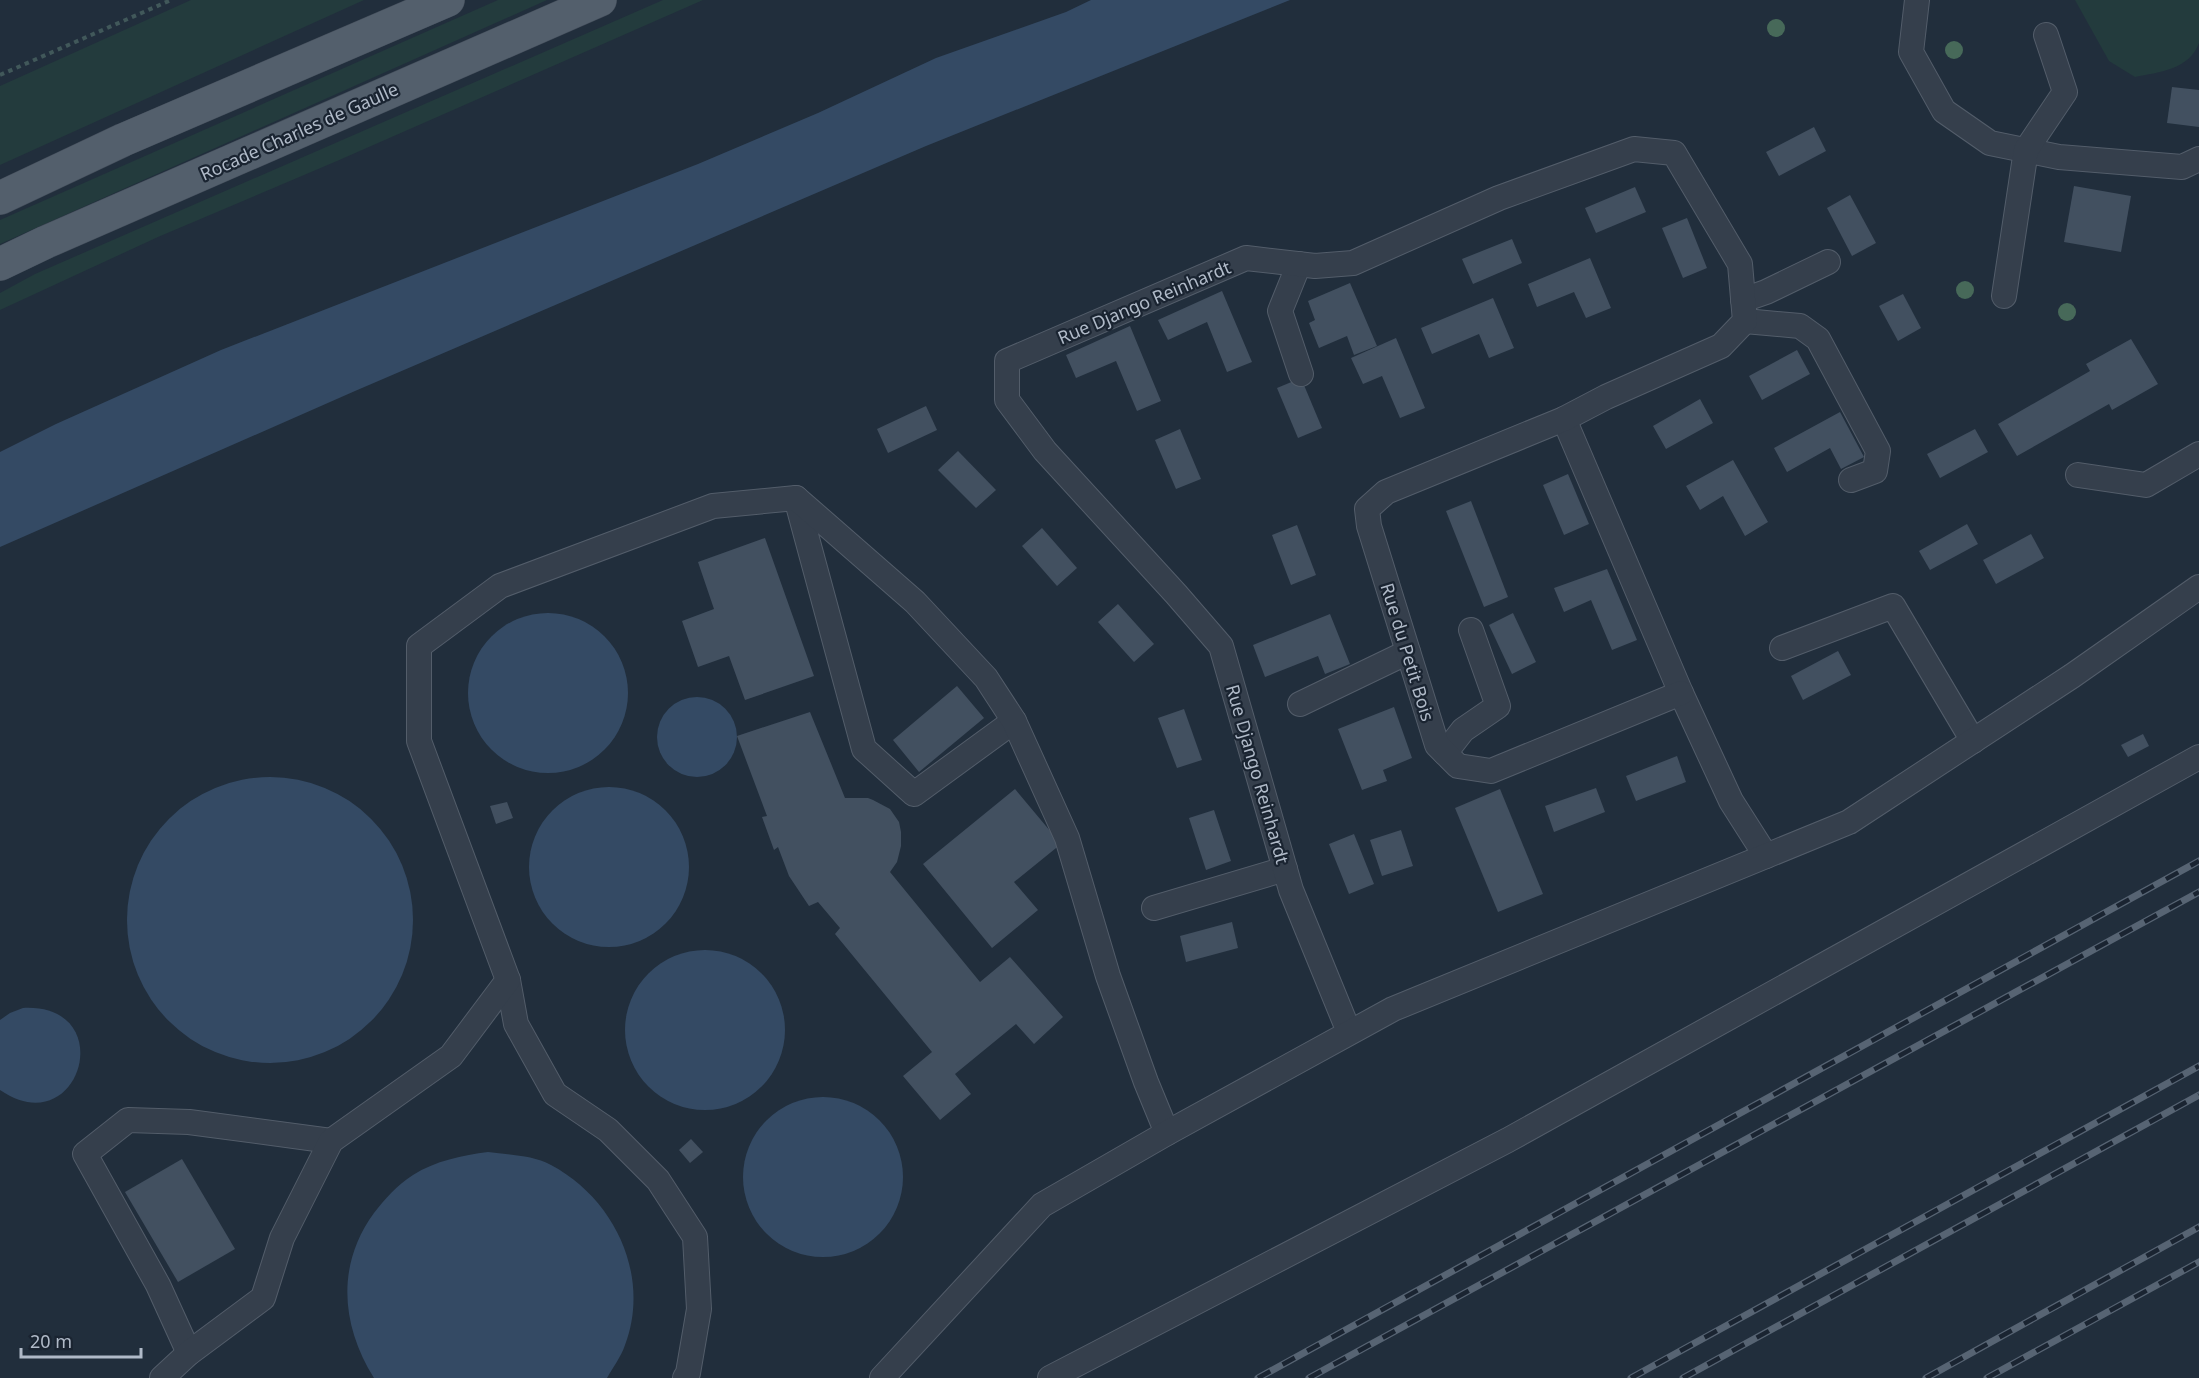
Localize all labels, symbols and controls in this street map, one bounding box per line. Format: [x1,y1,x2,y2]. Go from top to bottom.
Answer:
street label: Rocade Charles de Gaulle [196,76,402,186]
street label: Rue Django Reinhardt [1054,254,1235,349]
street label: Rue du Petit Bois [1376,580,1440,724]
street label: Rue Django Reinhardt [1221,681,1295,867]
scale bar [21,1321,141,1359]
text: 20 m [30,1329,72,1353]

